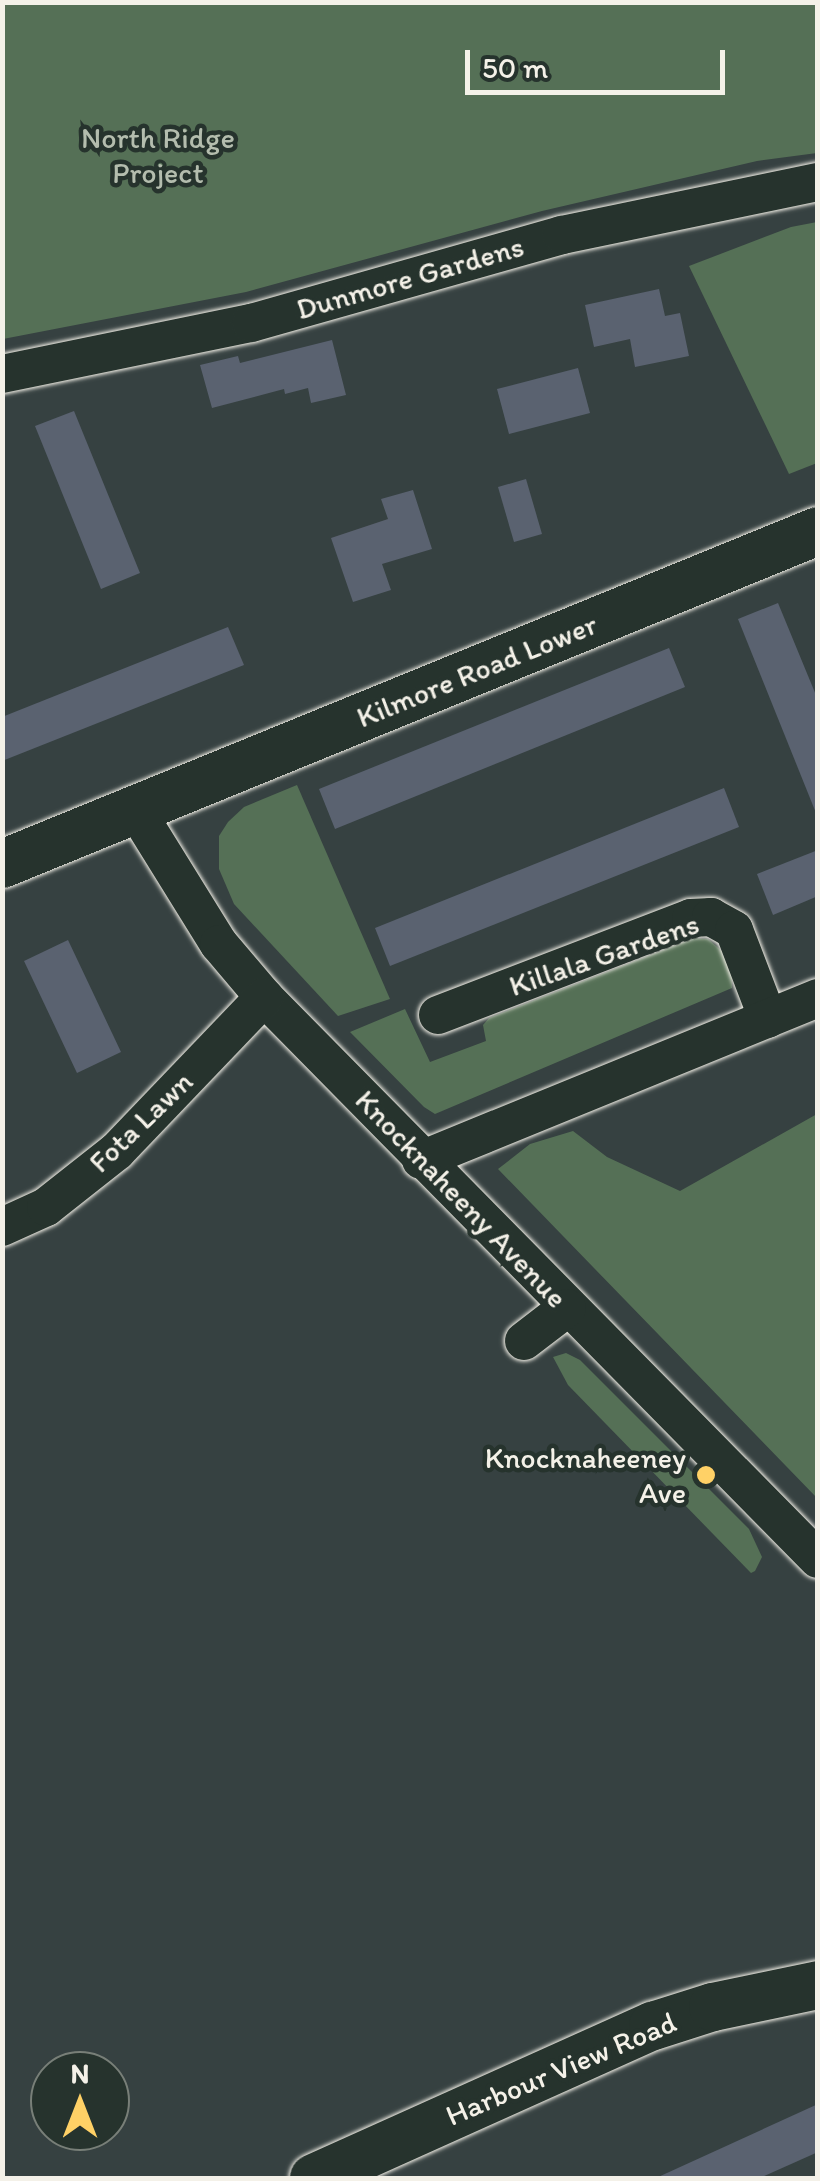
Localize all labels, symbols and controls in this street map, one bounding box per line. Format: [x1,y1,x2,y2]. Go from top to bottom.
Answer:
scale bar [470,30,730,92]
text: 50 m [482,49,548,86]
park label: North Ridge Project [81,120,235,190]
street label: Dunmore Gardens [292,228,528,328]
street label: Kilmore Road Lower [352,606,602,736]
street label: Killala Gardens [504,906,704,1004]
street label: Fota Lawn [82,1064,200,1180]
street label: Knocknaheeny Avenue [348,1083,574,1315]
place label: Knocknaheeney Ave [485,1440,686,1510]
marker: Knocknaheeney Ave [695,1464,717,1486]
street label: Harbour View Road [441,2004,681,2134]
north arrow [30,2051,130,2151]
text: N [71,2056,89,2090]

